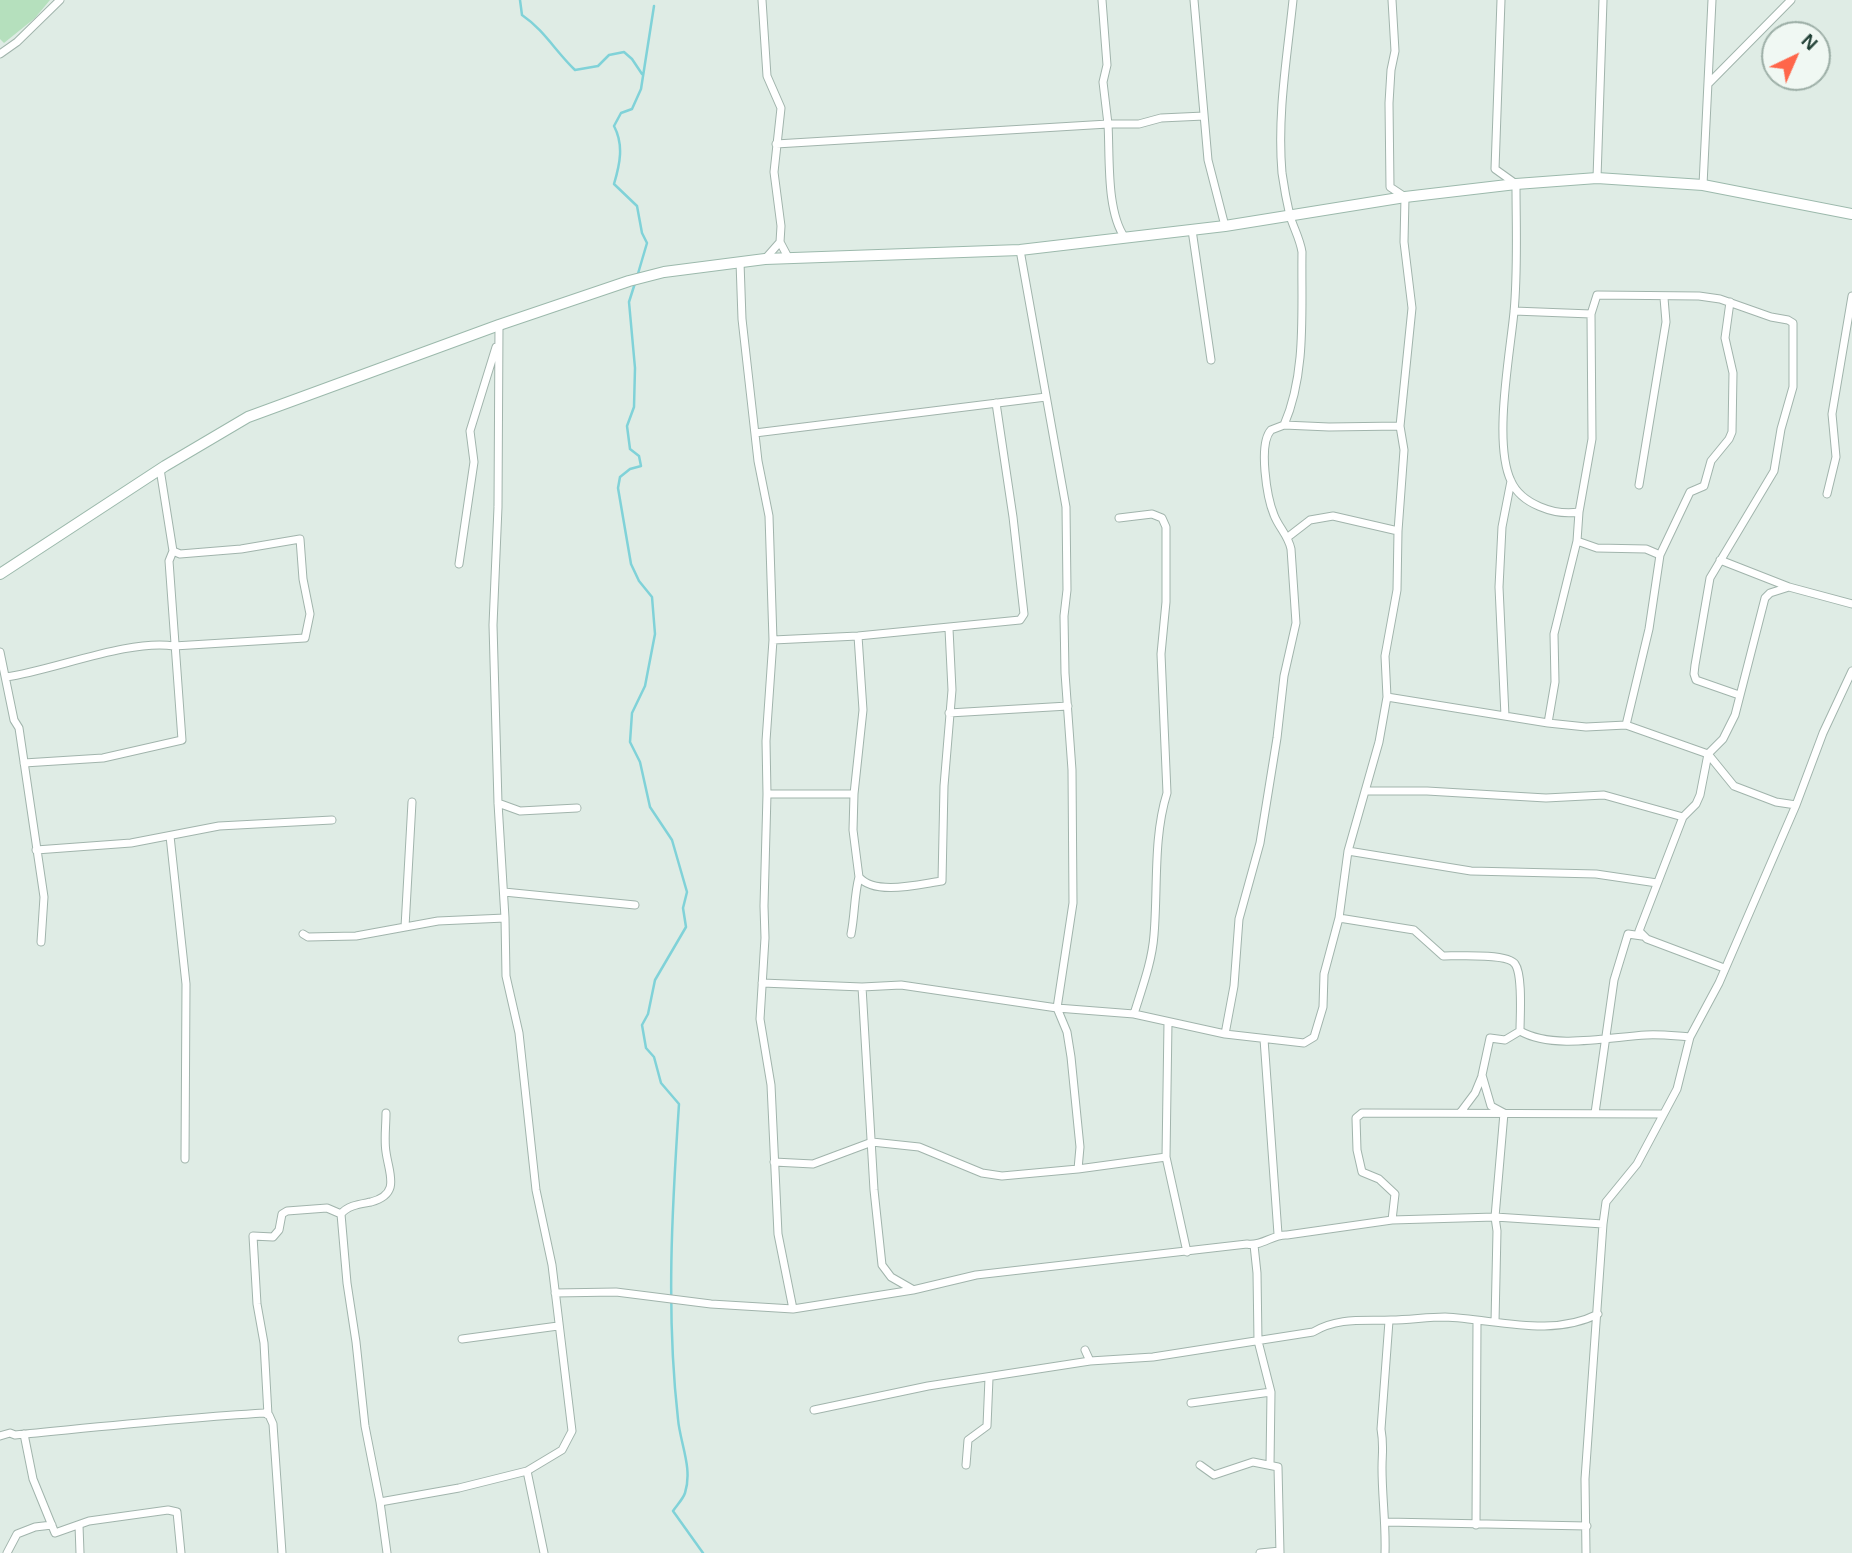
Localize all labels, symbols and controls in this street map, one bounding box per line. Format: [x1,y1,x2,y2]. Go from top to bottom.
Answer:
north arrow [1761,21,1831,91]
text: N [1797,30,1822,54]

